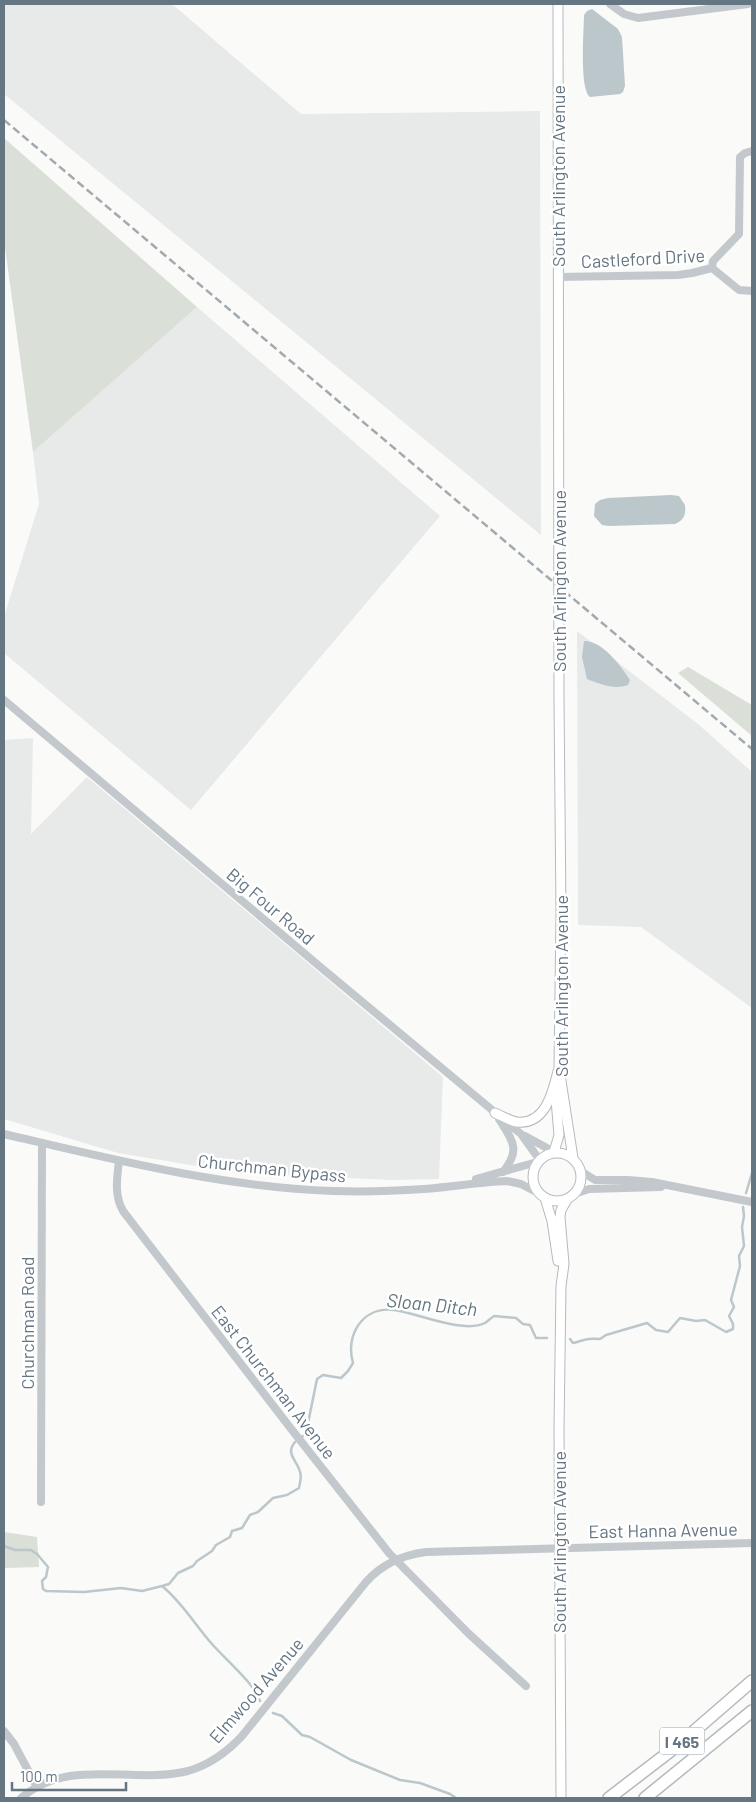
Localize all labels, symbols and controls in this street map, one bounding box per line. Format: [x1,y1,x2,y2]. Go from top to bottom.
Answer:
street label: South Arlington Avenue [547,85,569,267]
street label: Castleford Drive [580,244,706,272]
street label: South Arlington Avenue [548,490,570,672]
street label: Big Four Road [223,863,319,949]
street label: South Arlington Avenue [550,895,572,1077]
street label: Churchman Bypass [197,1149,347,1187]
street label: Churchman Road [16,1257,38,1389]
water label: Sloan Ditch [386,1288,478,1320]
street label: East Churchman Avenue [207,1301,341,1463]
street label: South Arlington Avenue [548,1451,570,1633]
street label: East Hanna Avenue [588,1518,738,1542]
street label: Elmwood Avenue [204,1633,308,1747]
road number: I 465 [660,1728,704,1754]
scale bar [12,1760,126,1792]
text: 100 m [20,1767,58,1785]

